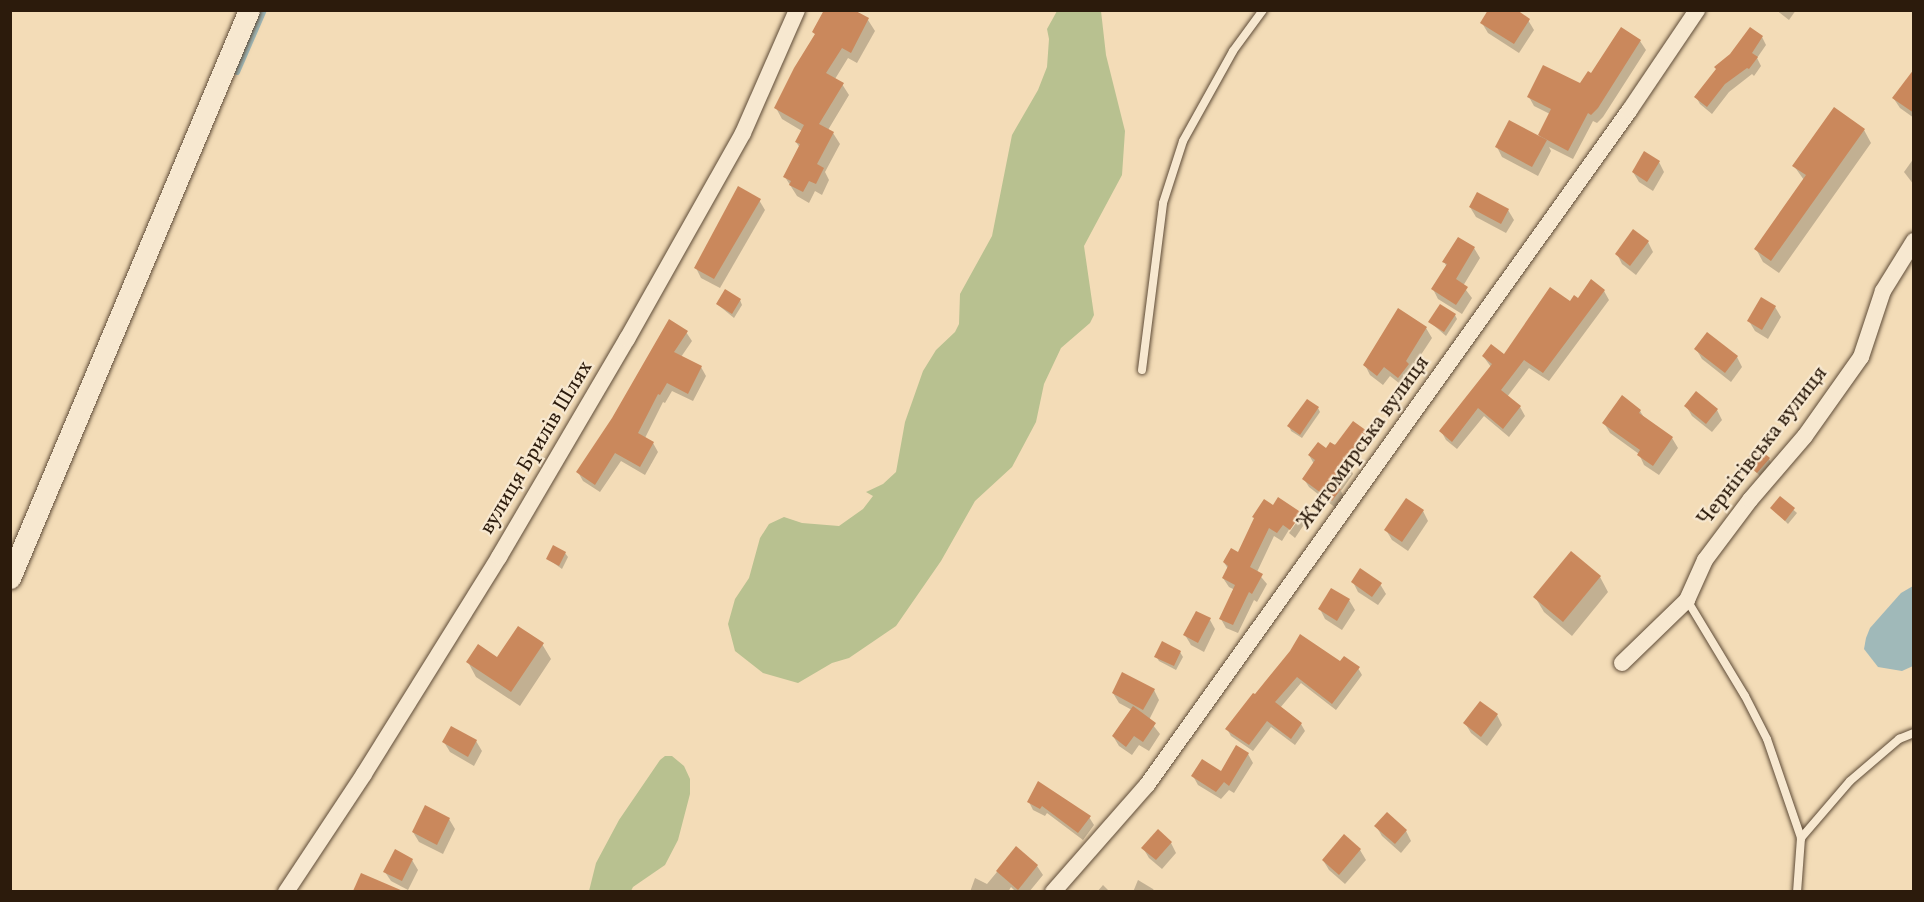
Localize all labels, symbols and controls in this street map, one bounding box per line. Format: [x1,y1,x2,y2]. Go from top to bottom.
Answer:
street label: Житомирська вулиця [1293,352,1435,534]
street label: вулиця Брилів Шлях [475,357,599,539]
street label: Чернігівська вулиця [1693,362,1833,532]

